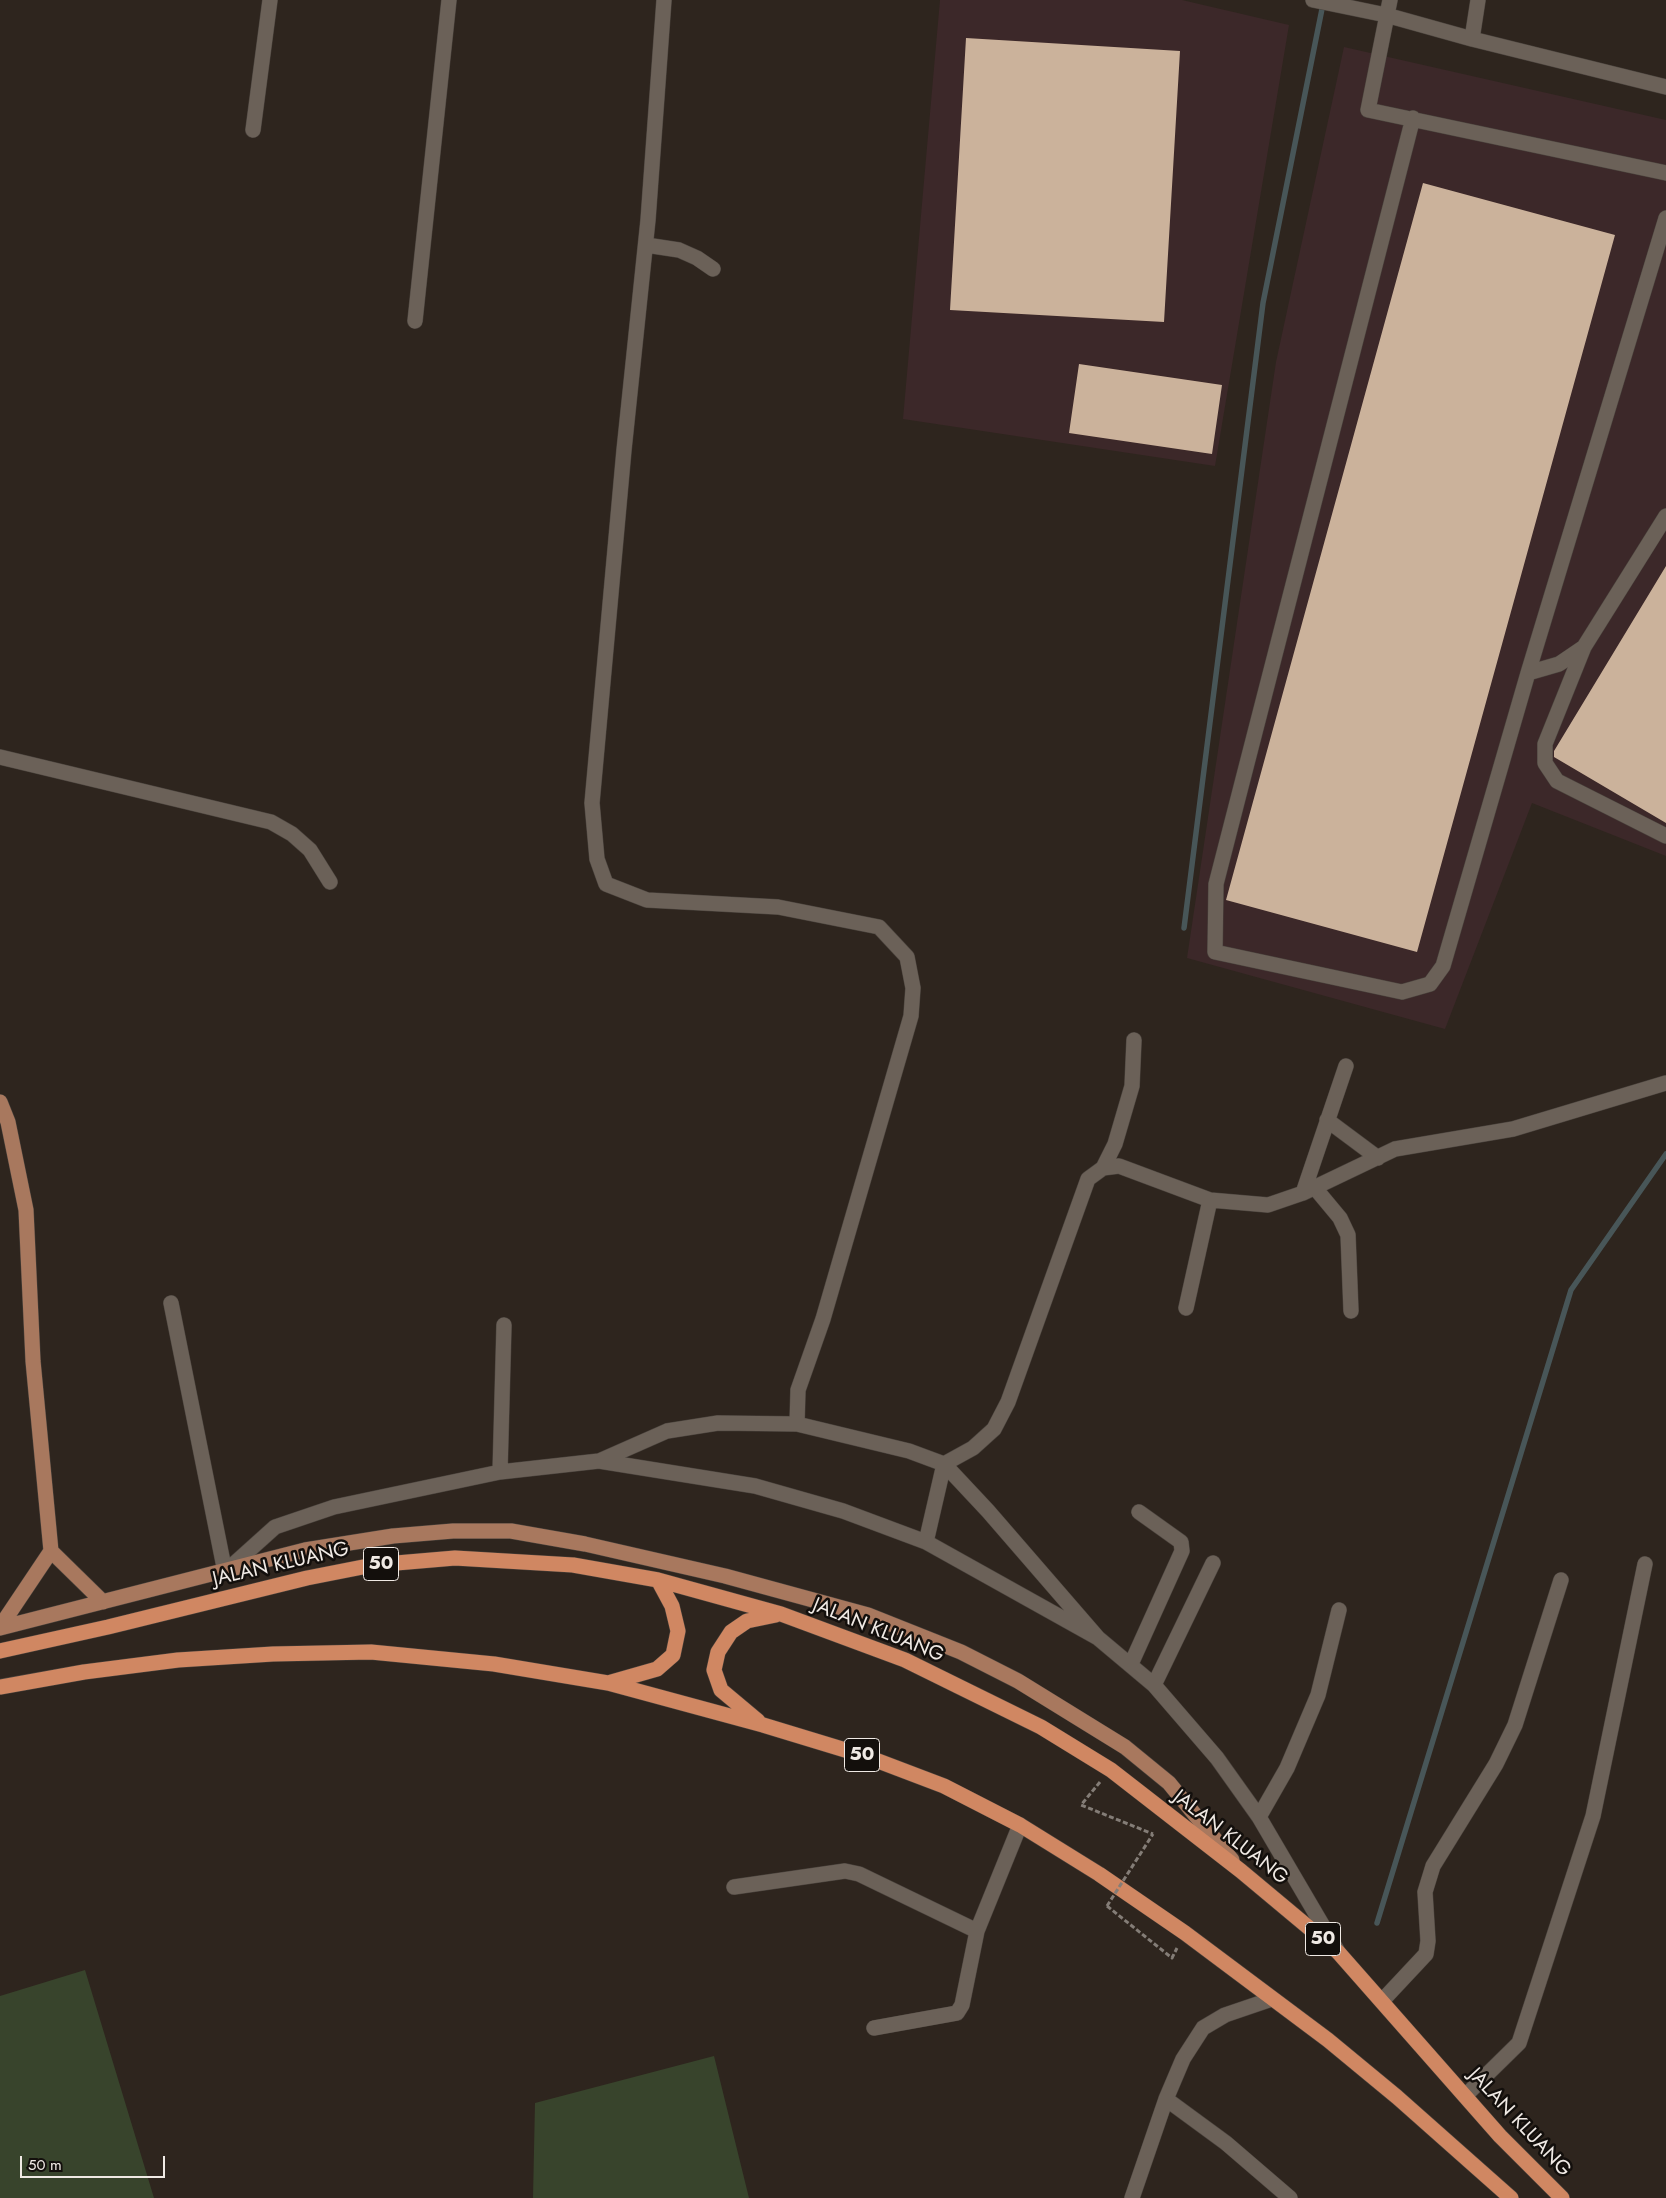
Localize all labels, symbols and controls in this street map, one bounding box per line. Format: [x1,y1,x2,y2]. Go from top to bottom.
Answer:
street label: JALAN KLUANG [210,1538,352,1592]
road number: 50 [364,1548,398,1580]
street label: JALAN KLUANG [809,1594,947,1668]
road number: 50 [844,1738,880,1772]
street label: JALAN KLUANG [1168,1786,1292,1890]
road number: 50 [1306,1922,1340,1956]
street label: JALAN KLUANG [1463,2064,1575,2182]
scale bar [22,2146,168,2178]
text: 50 m [28,2154,62,2176]

